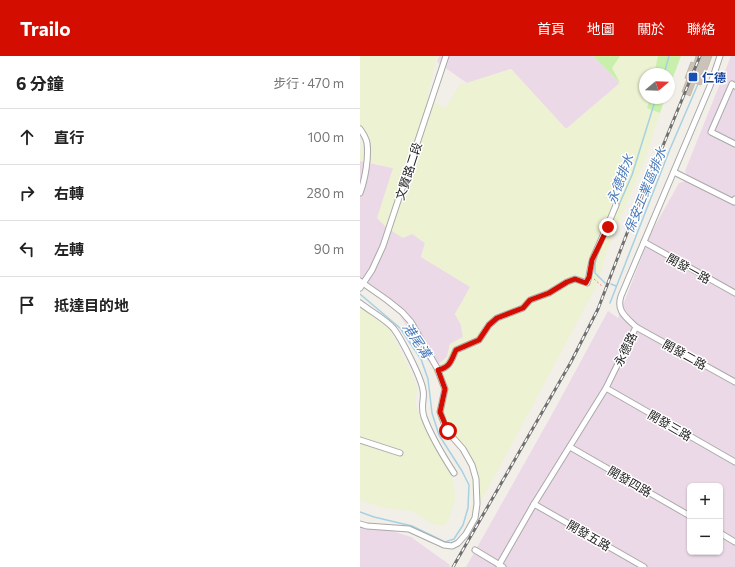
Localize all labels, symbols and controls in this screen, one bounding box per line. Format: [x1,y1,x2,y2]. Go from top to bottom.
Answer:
text: Trailo [20,17,71,40]
text: 首頁 [537,20,565,37]
text: 地圖 [587,20,615,37]
text: 關於 [637,20,665,37]
text: 聯絡 [687,20,715,37]
north arrow [639,68,675,104]
place label: 仁德 [702,70,726,84]
marker: 仁德 [687,71,699,83]
text: 6 分鐘 [16,73,64,94]
text: 步行 · 470 m [273,75,344,91]
icon: ahead [16,126,38,148]
text: 直行 [54,128,84,146]
text: 100 m [308,129,344,145]
street label: 文賢路二段 [392,140,424,202]
water label: 保安工業區排水 [621,144,670,235]
water label: 永德排水 [603,151,637,206]
icon: right [16,182,38,204]
text: 右轉 [54,184,84,202]
text: 280 m [307,185,344,201]
route end [599,218,617,236]
icon: left [16,238,38,260]
text: 左轉 [54,240,84,258]
text: 90 m [314,241,344,257]
street label: 開發一路 [665,250,713,286]
icon: arrive [16,294,38,316]
text: 抵達目的地 [54,296,129,314]
water label: 港尾溝 [399,319,436,362]
street label: 永德路 [611,330,639,368]
street label: 開發二路 [661,336,709,372]
street label: 開發三路 [646,407,694,443]
route start [439,422,457,440]
street label: 開發四路 [606,463,654,499]
map controls [687,483,723,555]
button: + [687,483,723,519]
street label: 開發五路 [565,517,613,553]
button: − [687,519,723,555]

